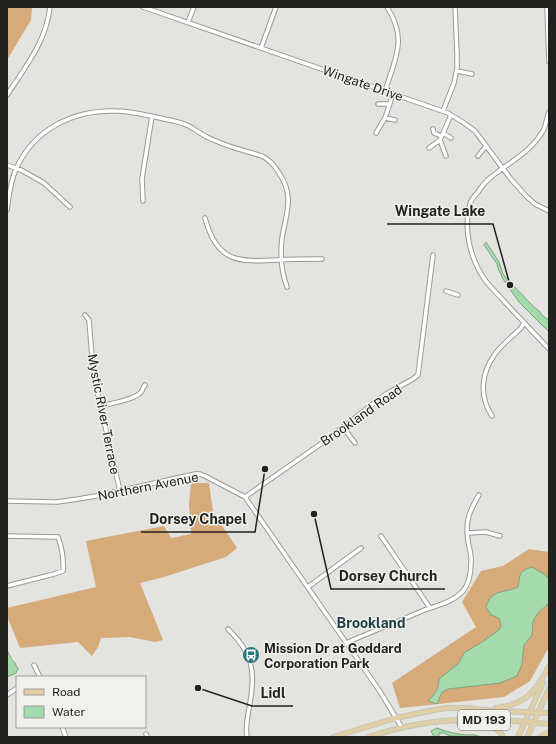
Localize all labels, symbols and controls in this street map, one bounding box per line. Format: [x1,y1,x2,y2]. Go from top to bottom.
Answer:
street label: Wingate Drive [320,63,405,104]
callout: Wingate Lake [387,198,493,224]
text: Wingate Lake [395,203,485,219]
street label: Mystic River Terrace [84,352,123,476]
street label: Brookland Road [318,382,405,449]
street label: Northern Avenue [96,469,200,504]
callout: Dorsey Chapel [141,506,255,532]
text: Dorsey Chapel [149,511,247,527]
callout: Dorsey Church [331,563,445,589]
text: Dorsey Church [339,568,437,584]
district label: Brookland [337,615,405,631]
place label: Mission Dr at Goddard Corporation Park [264,641,402,671]
bus stop icon: Mission Dr at Goddard Corporation Park [241,645,261,665]
legend [16,676,146,728]
callout: Lidl [252,680,293,706]
text: Road [52,685,80,699]
text: Lidl [261,685,286,701]
text: Water [52,705,86,719]
road number: MD 193 [458,710,510,730]

